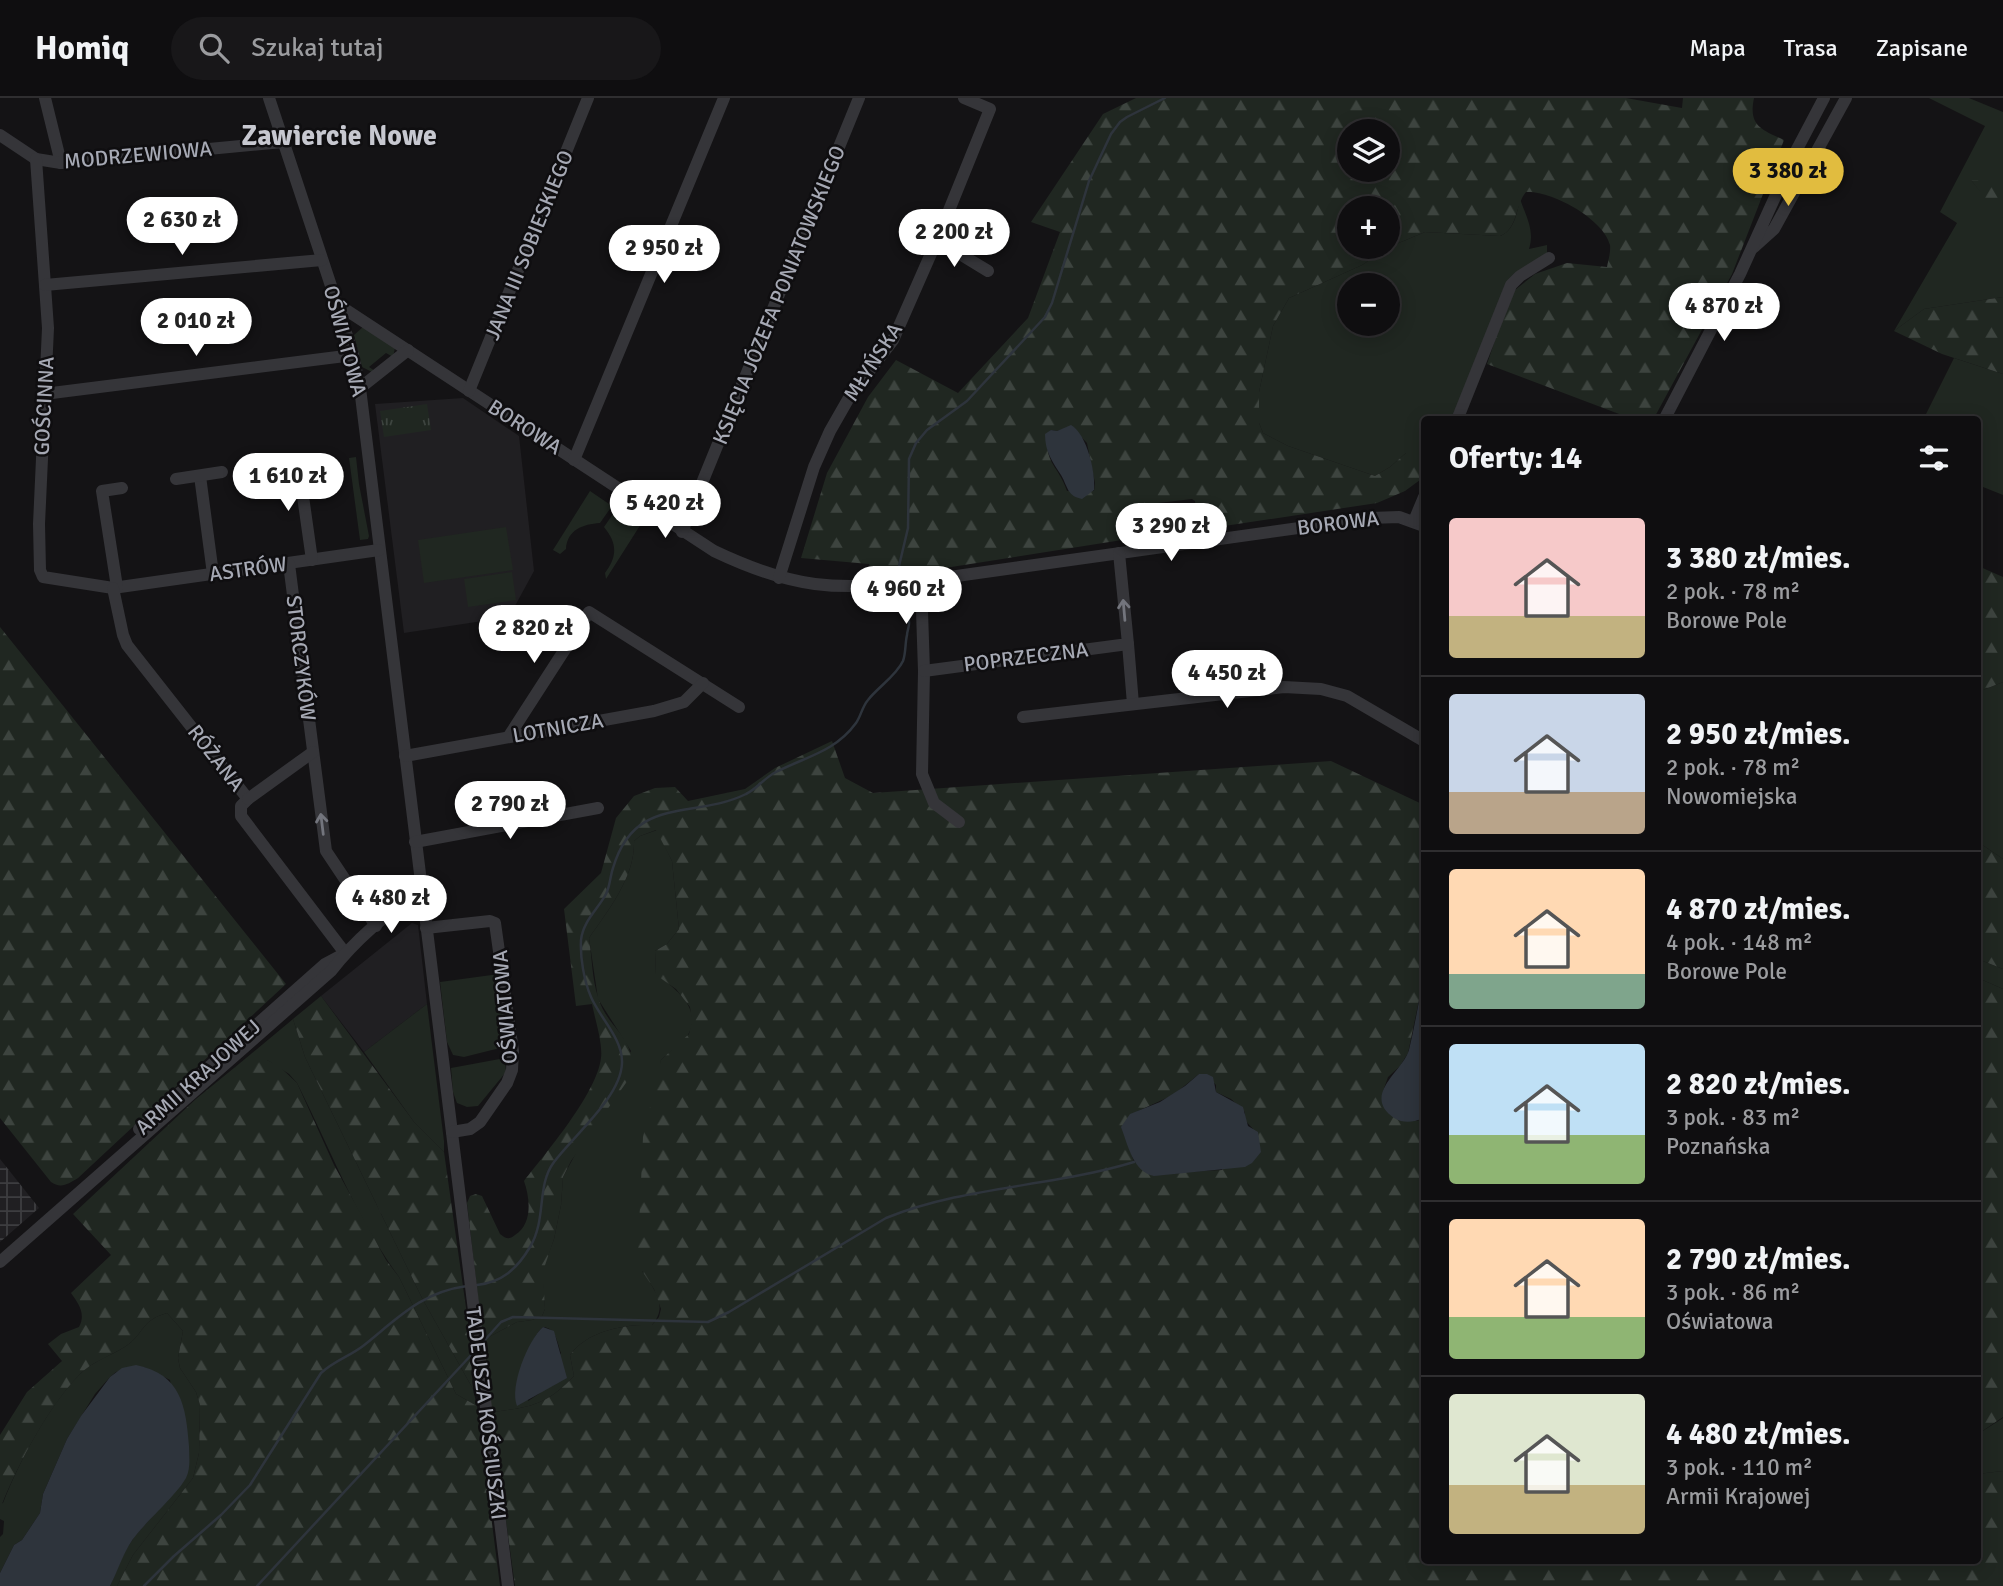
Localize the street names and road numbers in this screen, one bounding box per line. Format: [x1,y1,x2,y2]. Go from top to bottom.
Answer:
street label: MODRZEWIOWA [63,136,213,174]
street label: KSIĘCIA JÓZEFA PONIATOWSKIEGO [707,142,851,448]
street label: JANA III SOBIESKIEGO [479,146,579,344]
street label: OŚWIATOWA [318,282,372,400]
street label: MŁYŃSKA [838,318,908,406]
street label: GOŚCINNA [28,356,60,456]
street label: BOROWA [483,394,567,460]
street label: BOROWA [1295,505,1381,541]
street label: ASTRÓW [207,551,289,587]
street label: STORCZYKÓW [280,594,322,722]
street label: POPRZECZNA [962,636,1090,678]
street label: LOTNICZA [511,707,606,749]
street label: RÓŻANA [182,719,250,797]
street label: OŚWIATOWA [487,949,523,1065]
street label: ARMII KRAJOWEJ [130,1014,266,1140]
street label: TADEUSZA KOŚCIUSZKI [460,1305,512,1521]

